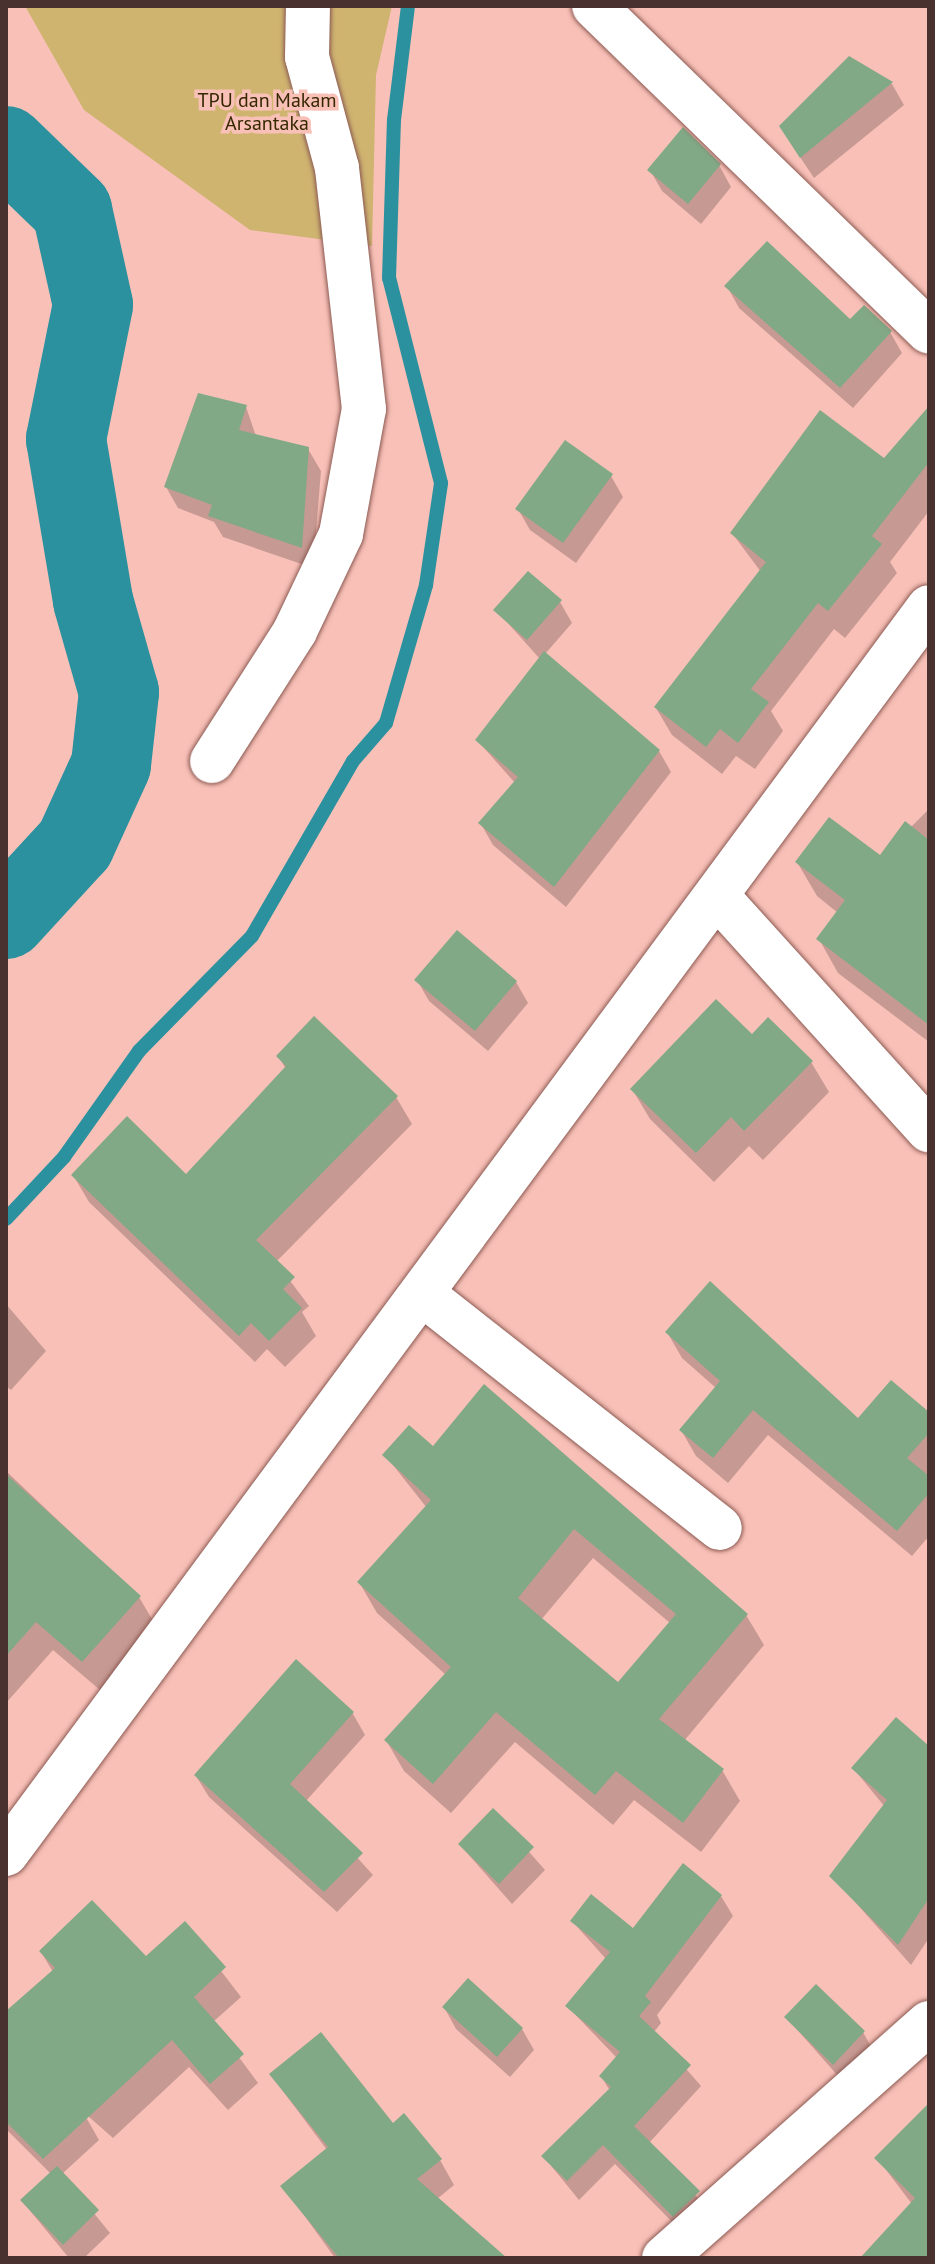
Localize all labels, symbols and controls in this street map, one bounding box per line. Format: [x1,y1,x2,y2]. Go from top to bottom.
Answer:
park label: TPU dan Makam Arsantaka [197,88,337,135]

